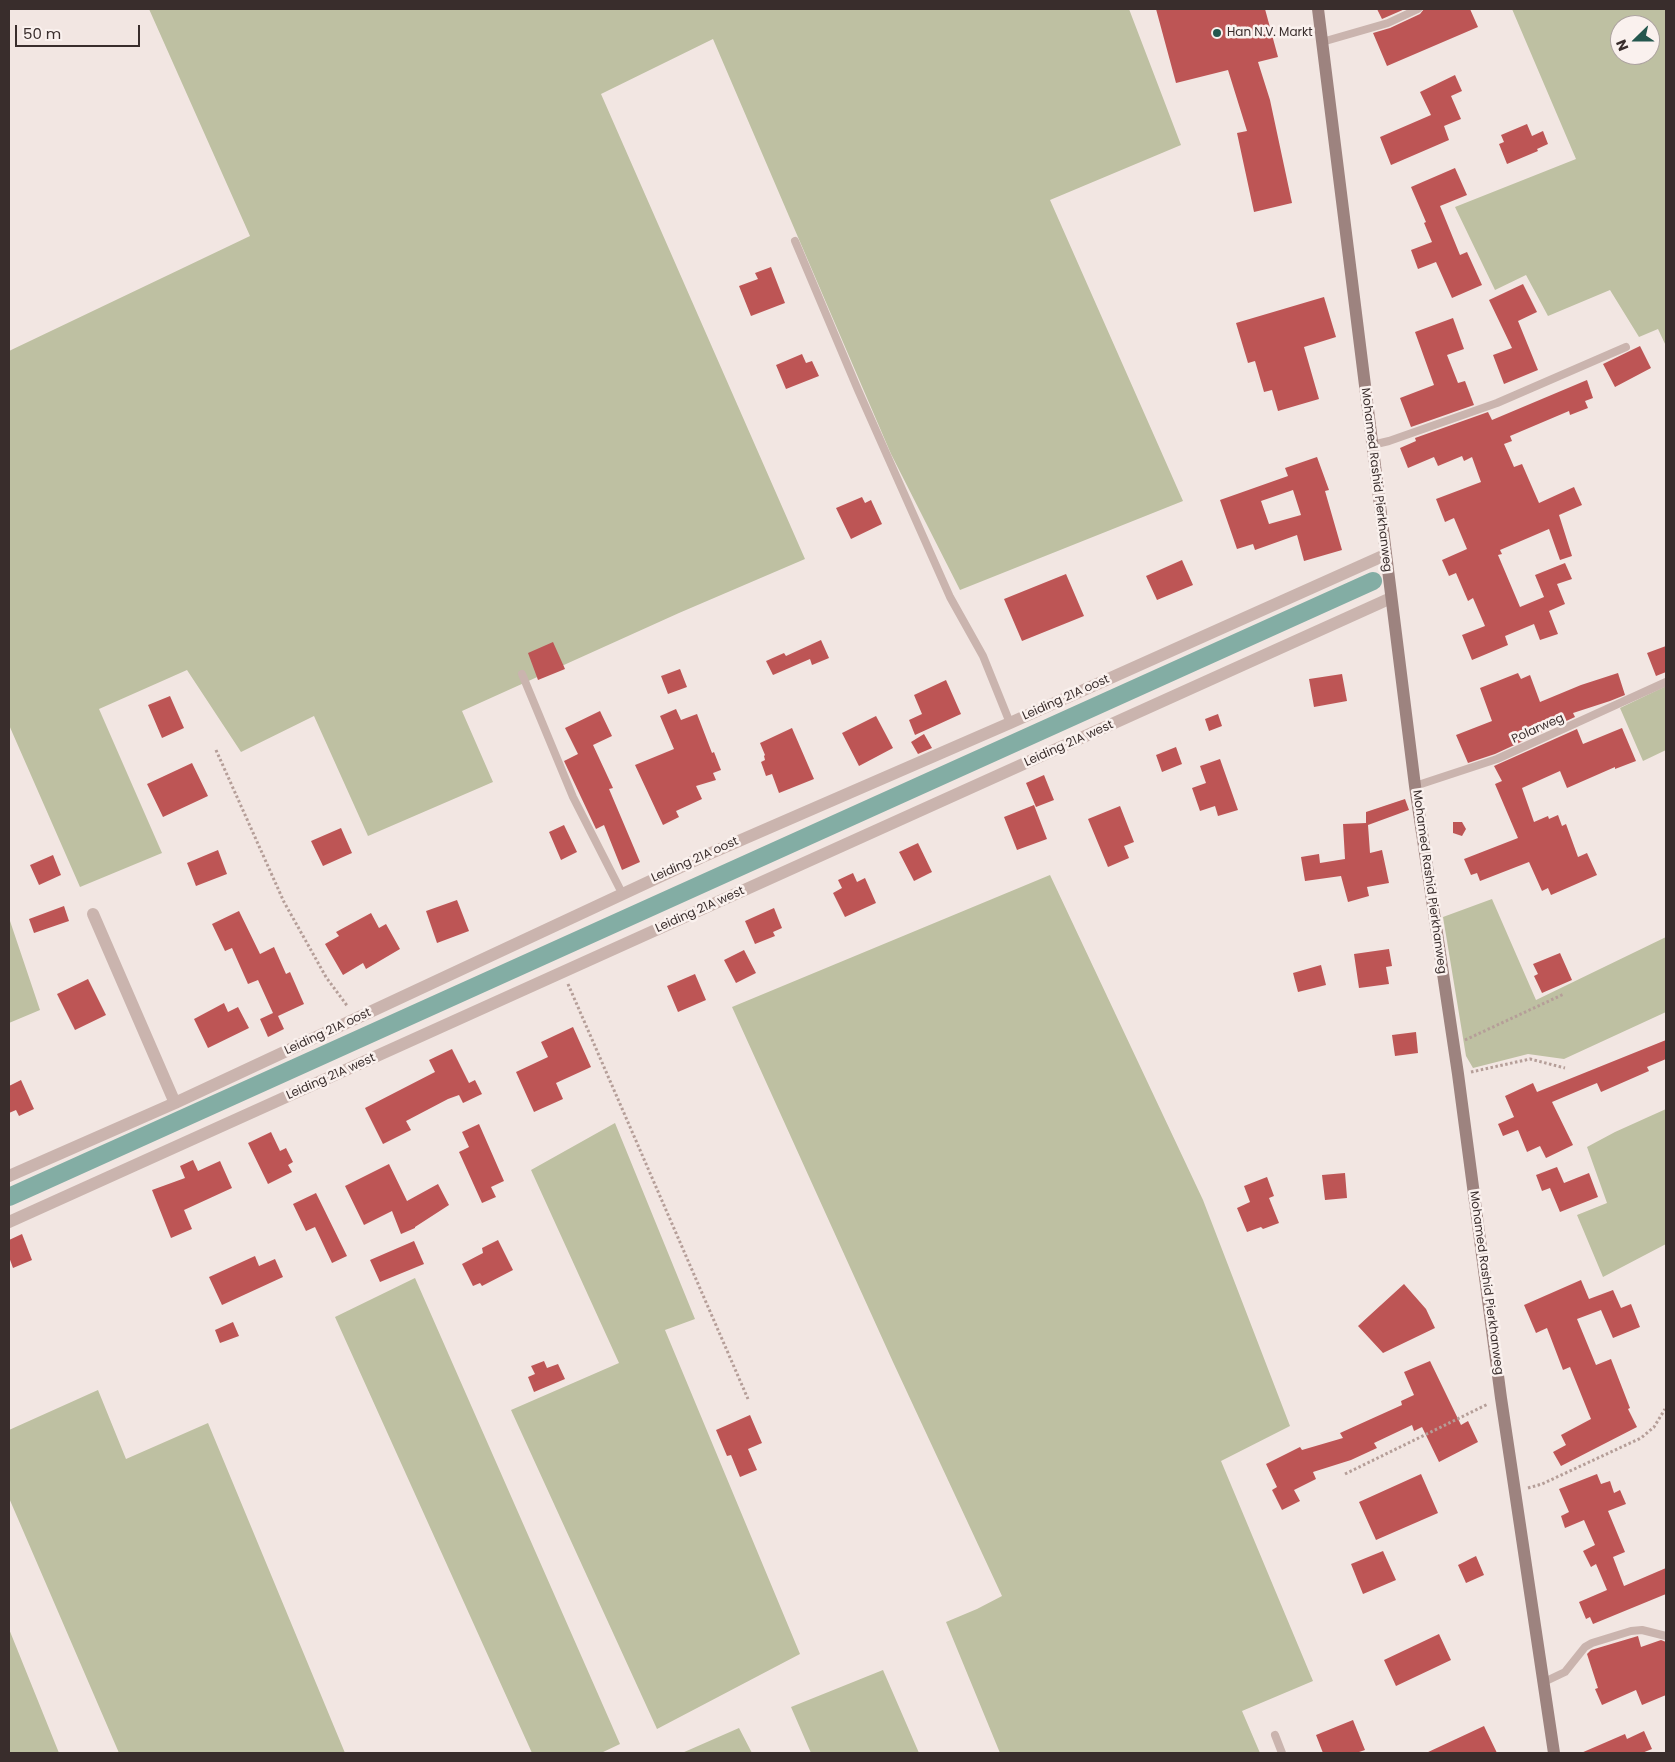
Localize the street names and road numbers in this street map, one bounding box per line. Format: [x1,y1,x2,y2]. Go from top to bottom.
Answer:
street label: Mohamed Rashid Pierkhanweg [1358,387,1394,573]
street label: Leiding 21A oost [1020,672,1112,724]
street label: Polarweg [1510,711,1566,747]
street label: Leiding 21A west [1022,718,1116,770]
street label: Mohamed Rashid Pierkhanweg [1409,789,1449,975]
street label: Leiding 21A oost [649,834,741,886]
street label: Leiding 21A west [653,884,747,936]
street label: Leiding 21A oost [283,1006,373,1058]
street label: Leiding 21A west [284,1051,378,1103]
street label: Mohamed Rashid Pierkhanweg [1466,1190,1506,1376]

